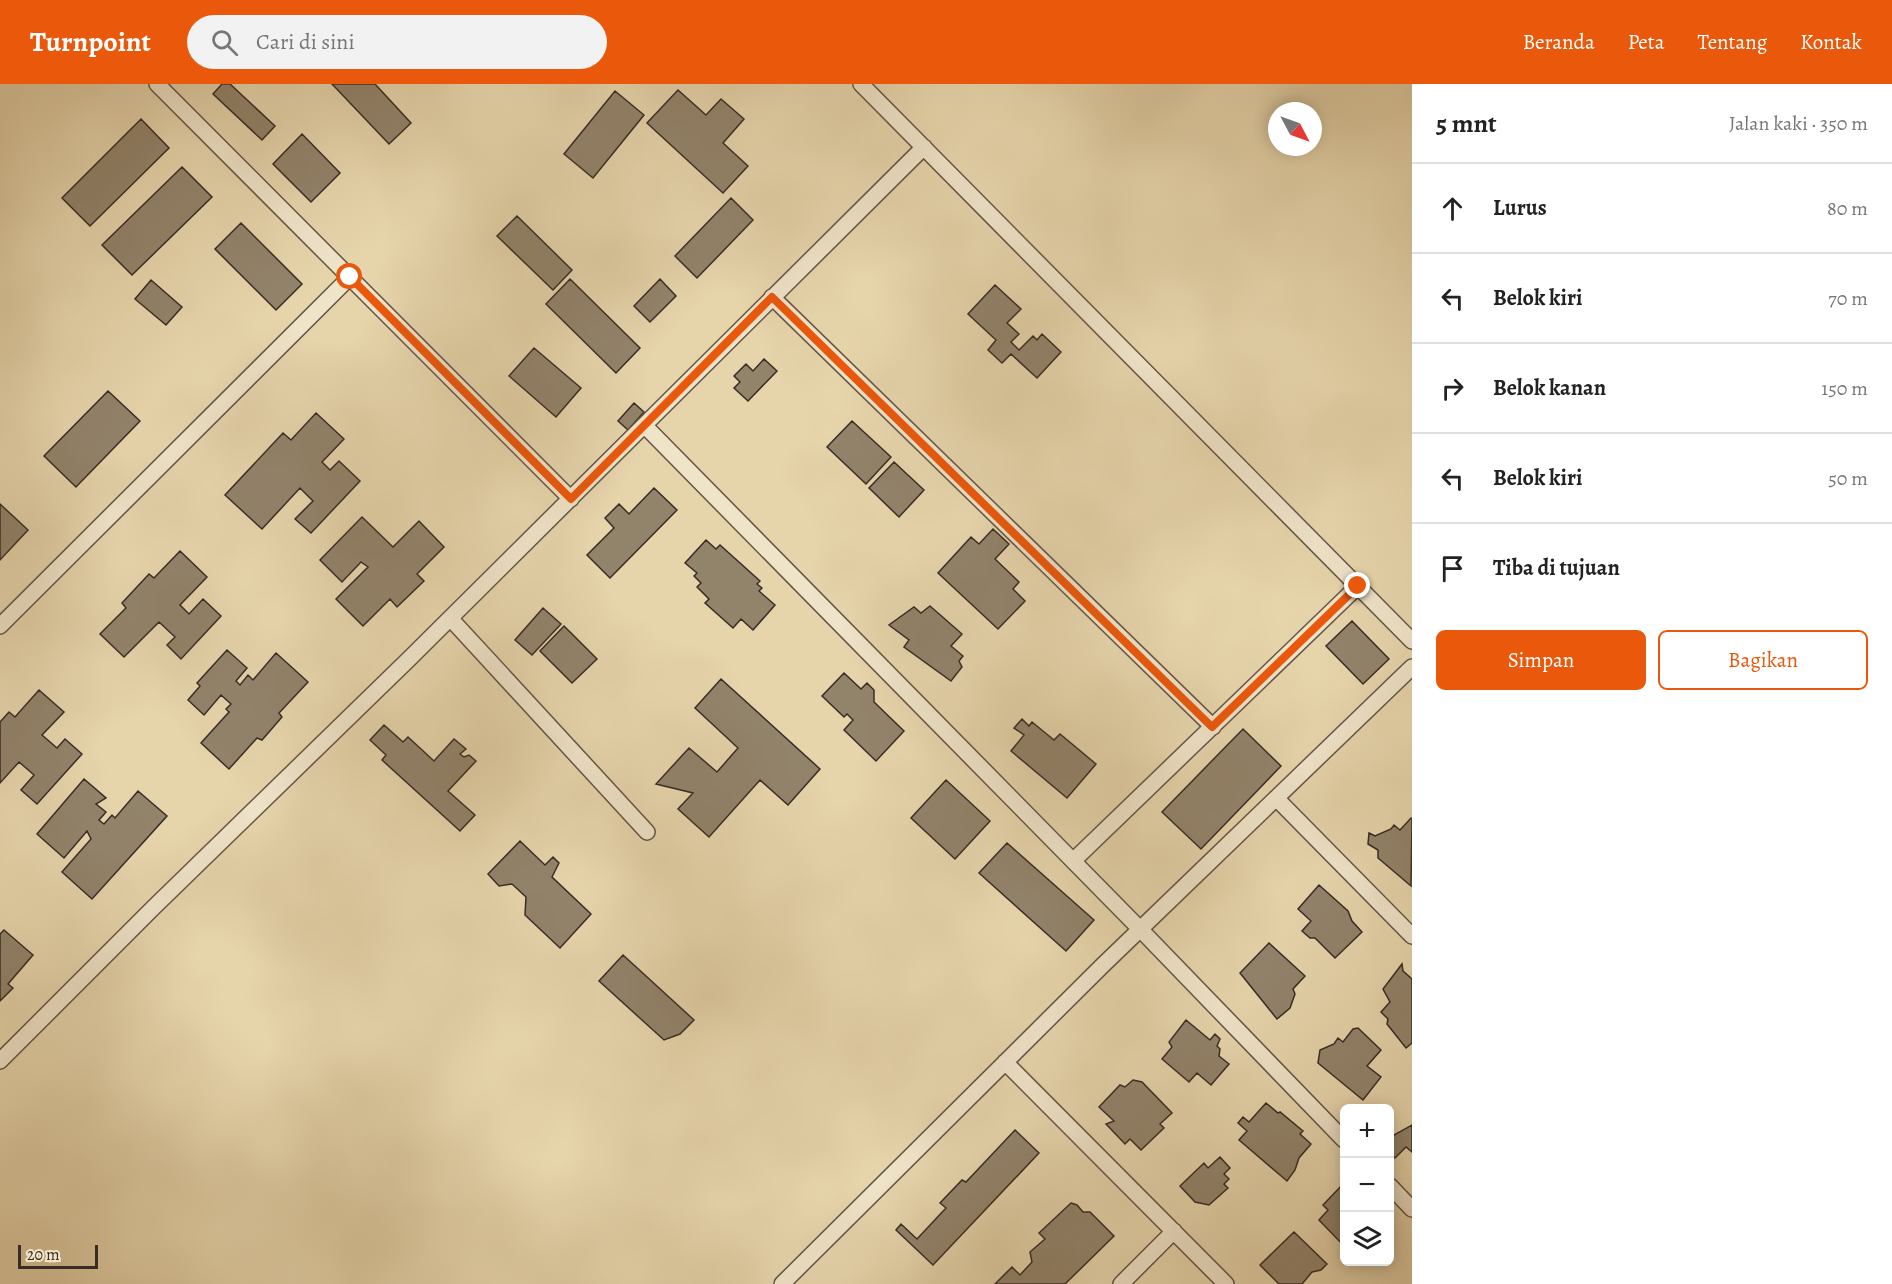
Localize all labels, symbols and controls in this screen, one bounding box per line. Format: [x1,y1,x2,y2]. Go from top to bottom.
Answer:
search box [187,15,607,69]
text: Turnpoint [30,23,151,61]
icon: search [208,26,241,59]
text: Cari di sini [256,27,355,57]
text: Beranda [1523,28,1595,56]
text: Peta [1628,28,1664,56]
text: Tentang [1697,28,1767,56]
text: Kontak [1800,28,1862,56]
north arrow [1268,102,1322,156]
text: 5 mnt [1436,106,1497,141]
text: Jalan kaki · 350 m [1729,110,1868,137]
icon: ahead [1436,192,1469,225]
text: Lurus [1493,193,1547,223]
text: 80 m [1827,195,1868,222]
route start [336,263,362,289]
icon: left [1436,282,1469,315]
text: Belok kiri [1493,283,1582,313]
text: 70 m [1828,285,1868,312]
icon: right [1436,372,1469,405]
text: Belok kanan [1493,373,1606,403]
text: 150 m [1821,375,1868,402]
icon: left [1436,462,1469,495]
text: Belok kiri [1493,463,1582,493]
text: 50 m [1828,465,1868,492]
icon: arrive [1436,552,1469,585]
text: Tiba di tujuan [1493,553,1620,583]
route end [1344,572,1370,598]
button: Simpan [1436,630,1646,690]
button: Bagikan [1658,630,1868,690]
map controls [1340,1104,1394,1266]
button: + [1340,1104,1394,1158]
button: − [1340,1158,1394,1212]
button: layers [1340,1212,1394,1266]
scale bar [18,1242,98,1270]
text: 20 m [27,1244,60,1266]

